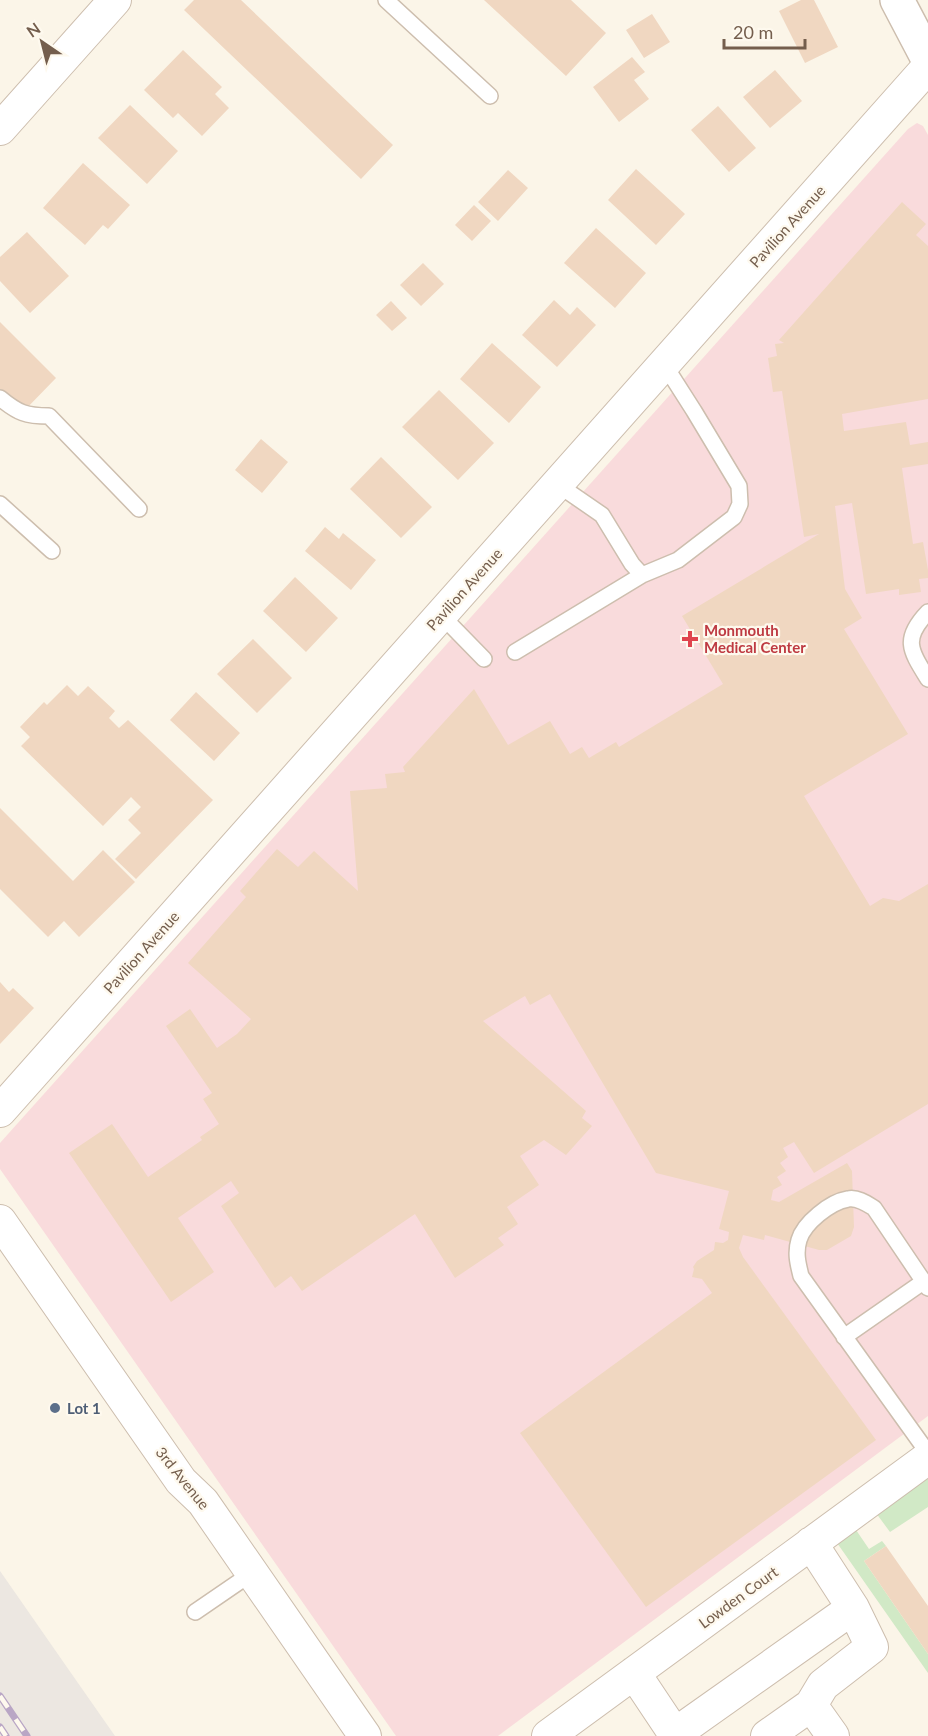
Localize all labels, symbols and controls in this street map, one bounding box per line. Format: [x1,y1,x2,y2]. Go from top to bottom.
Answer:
north arrow [12,12,72,72]
scale bar [724,12,805,50]
text: N [23,18,44,41]
text: 20 m [733,21,773,43]
street label: Pavilion Avenue [745,181,829,271]
street label: Pavilion Avenue [422,544,506,634]
place label: Monmouth Medical Center [704,621,806,656]
marker: Monmouth Medical Center [681,630,699,648]
street label: Pavilion Avenue [99,907,183,997]
place label: Lot 1 [67,1399,101,1417]
marker: Lot 1 [48,1401,62,1415]
street label: 3rd Avenue [152,1443,214,1513]
street label: Lowden Court [695,1562,782,1632]

